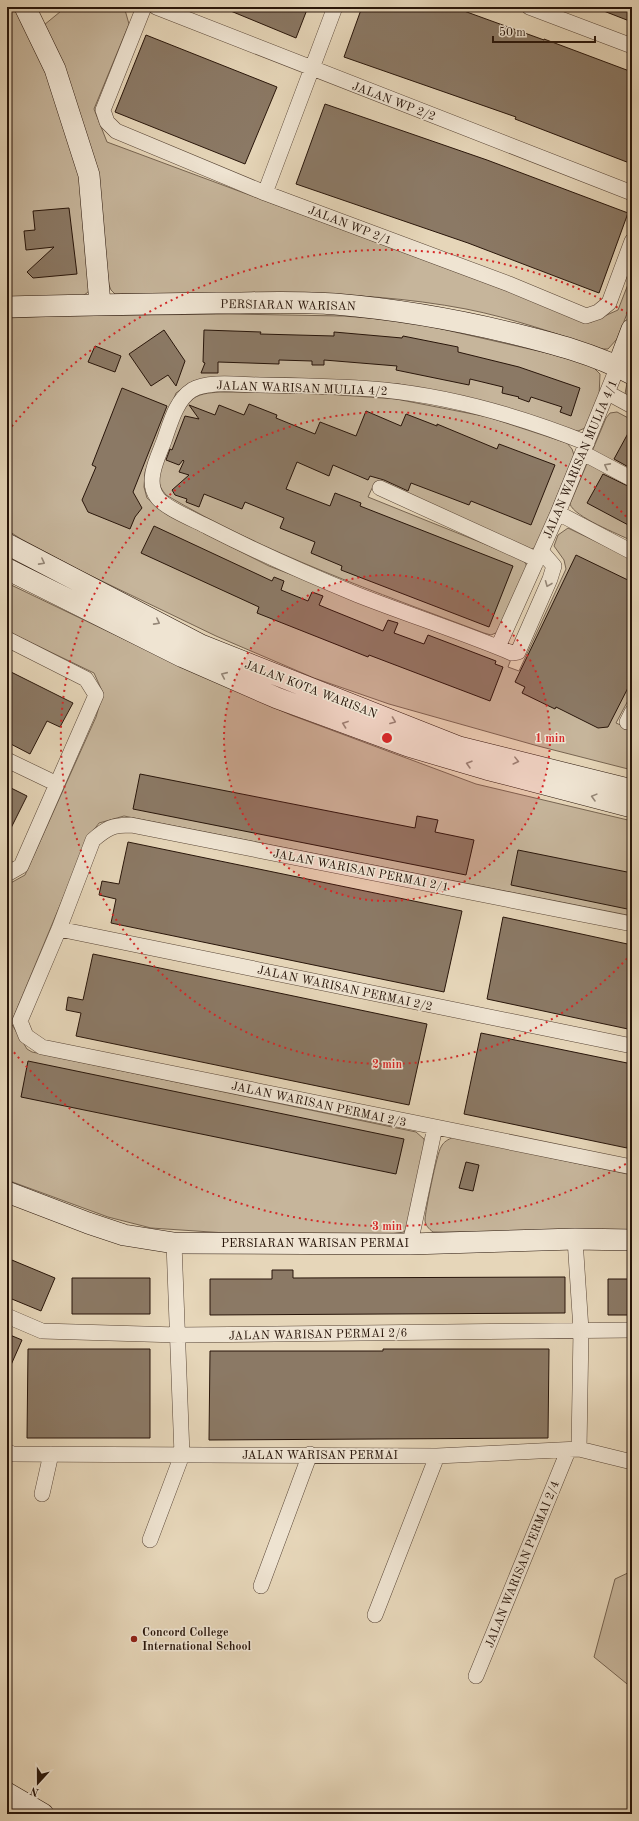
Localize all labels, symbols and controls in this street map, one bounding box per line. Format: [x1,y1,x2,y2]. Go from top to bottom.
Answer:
scale bar [493,18,595,44]
text: 50 m [499,26,526,39]
street label: JALAN WP 2/2 [350,80,437,123]
street label: JALAN WP 2/1 [306,204,393,247]
street label: PERSIARAN WARISAN [220,299,356,313]
street label: JALAN WARISAN MULIA 4/1 [542,378,620,541]
street label: JALAN WARISAN MULIA 4/2 [216,380,388,398]
one-way arrow [604,463,612,471]
one-way arrow [37,558,45,565]
one-way arrow [545,580,553,588]
one-way arrow [153,618,160,625]
street label: JALAN KOTA WARISAN [243,659,379,721]
one-way arrow [221,672,228,680]
one-way arrow [389,716,396,724]
one-way arrow [342,720,349,728]
centre of rings [380,731,394,745]
text: 1 min [535,733,565,745]
one-way arrow [512,756,519,765]
one-way arrow [465,760,472,769]
one-way arrow [591,794,597,802]
street label: JALAN WARISAN PERMAI 2/1 [272,848,450,894]
street label: JALAN WARISAN PERMAI 2/2 [256,965,434,1013]
text: 2 min [372,1059,402,1071]
street label: JALAN WARISAN PERMAI 2/3 [230,1081,408,1129]
text: 3 min [372,1221,402,1233]
street label: PERSIARAN WARISAN PERMAI [221,1238,409,1250]
street label: JALAN WARISAN PERMAI 2/6 [228,1327,408,1343]
street label: JALAN WARISAN PERMAI [242,1450,398,1462]
street label: JALAN WARISAN PERMAI 2/4 [484,1479,562,1650]
place label: Concord College International School [142,1627,252,1653]
marker: Concord College International School [129,1634,139,1644]
north arrow [18,1763,58,1803]
text: N [29,1784,41,1798]

